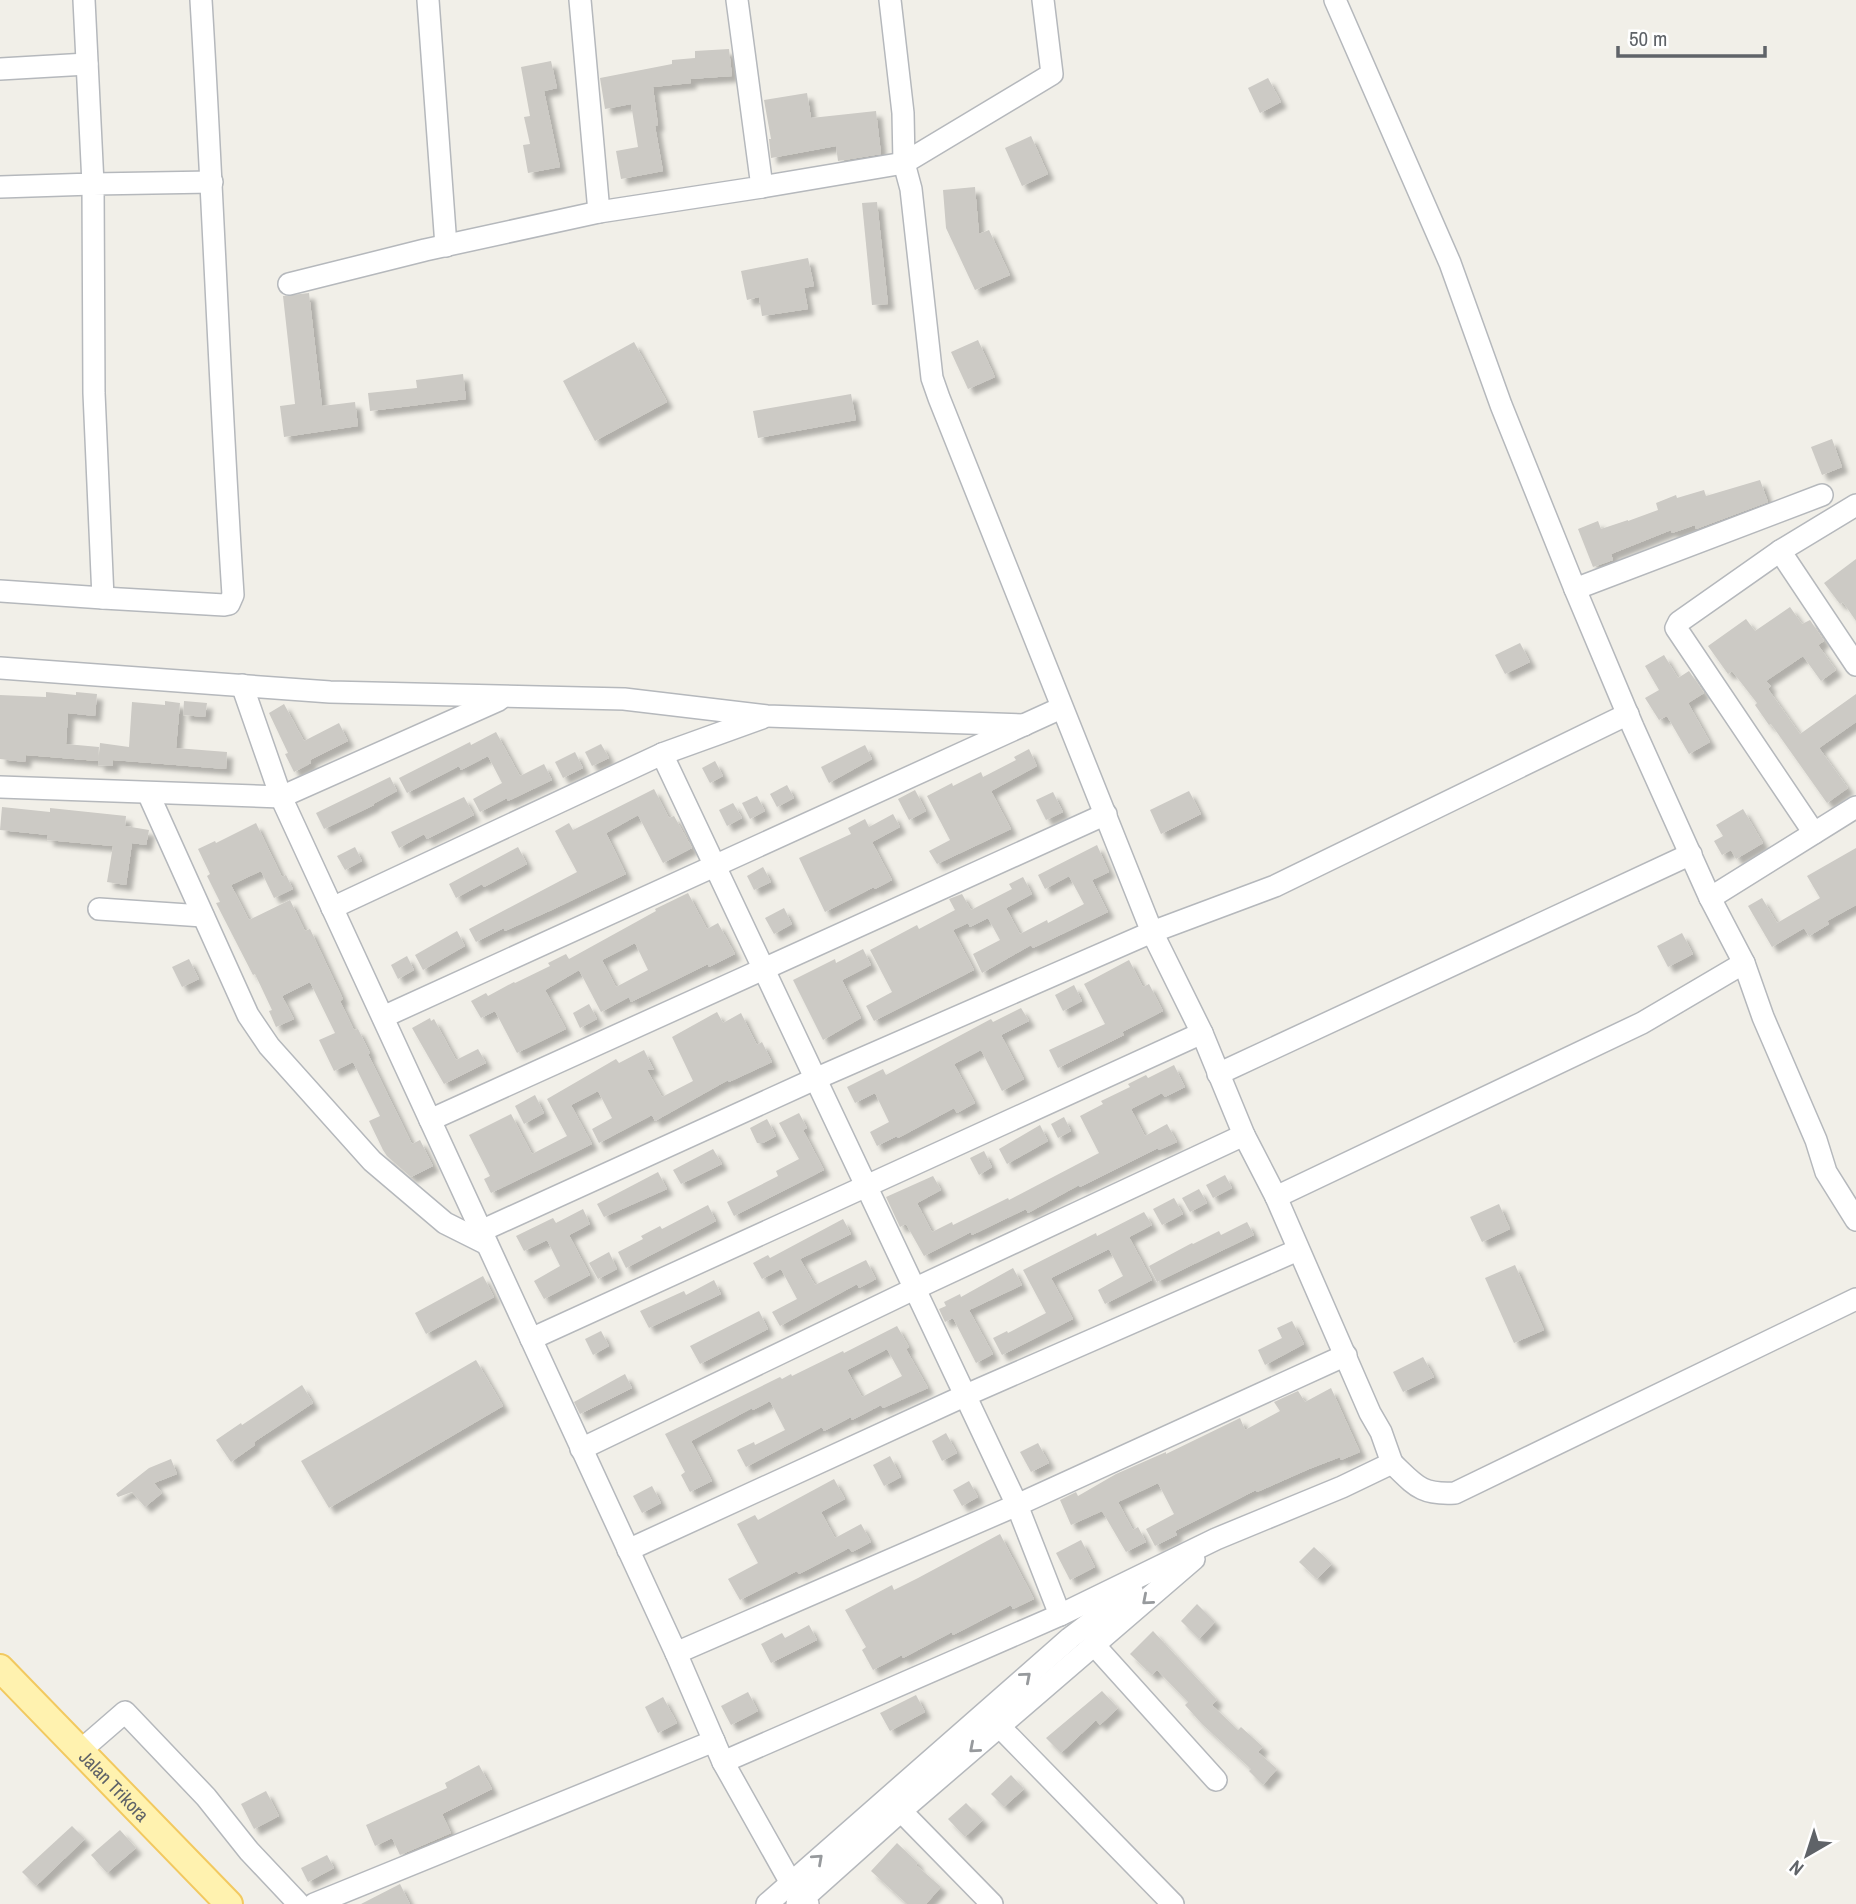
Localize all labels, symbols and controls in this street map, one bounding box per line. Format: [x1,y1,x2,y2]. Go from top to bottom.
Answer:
scale bar [1618,14,1765,58]
text: 50 m [1629,24,1667,53]
one-way arrow [1142,1592,1155,1604]
one-way arrow [1018,1673,1031,1685]
one-way arrow [969,1740,982,1752]
street label: Jalan Trikora [73,1744,155,1827]
north arrow [1772,1820,1842,1890]
one-way arrow [810,1854,823,1867]
text: N [1784,1855,1809,1882]

